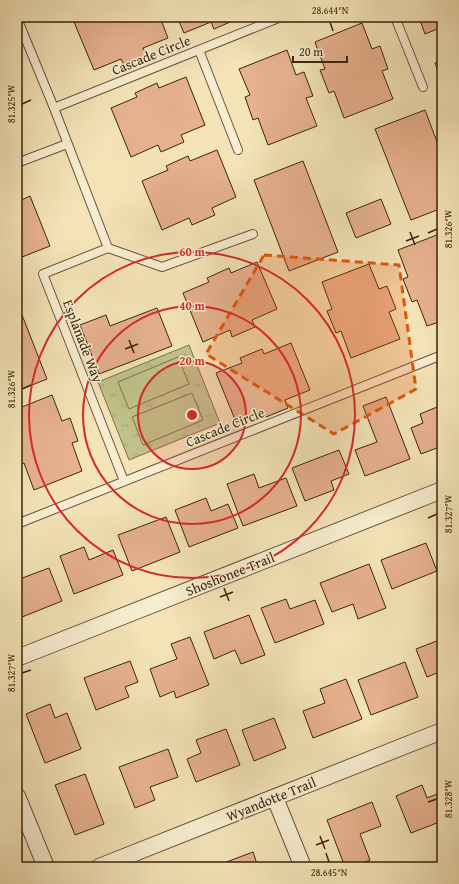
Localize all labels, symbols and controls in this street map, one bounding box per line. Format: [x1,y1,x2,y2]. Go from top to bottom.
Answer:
text: 28.644°N [312,3,349,18]
street label: Cascade Circle [109,30,194,80]
scale bar [293,38,347,64]
text: 20 m [299,43,323,60]
text: 81.325°W [4,84,19,123]
text: 81.326°W [441,209,456,248]
text: 60 m [179,243,205,260]
street label: Esplanade Way [58,297,108,385]
text: 40 m [179,297,205,314]
text: 20 m [179,352,205,369]
text: 81.326°W [4,369,19,408]
street label: Cascade Circle [183,402,268,452]
centre of rings [185,408,199,422]
text: 81.327°W [441,494,456,533]
street label: Shoshonee Trail [182,547,278,601]
text: 81.327°W [4,653,19,692]
street label: Wyandotte Trail [223,772,319,826]
text: 81.328°W [441,779,456,818]
text: 28.645°N [311,865,348,880]

